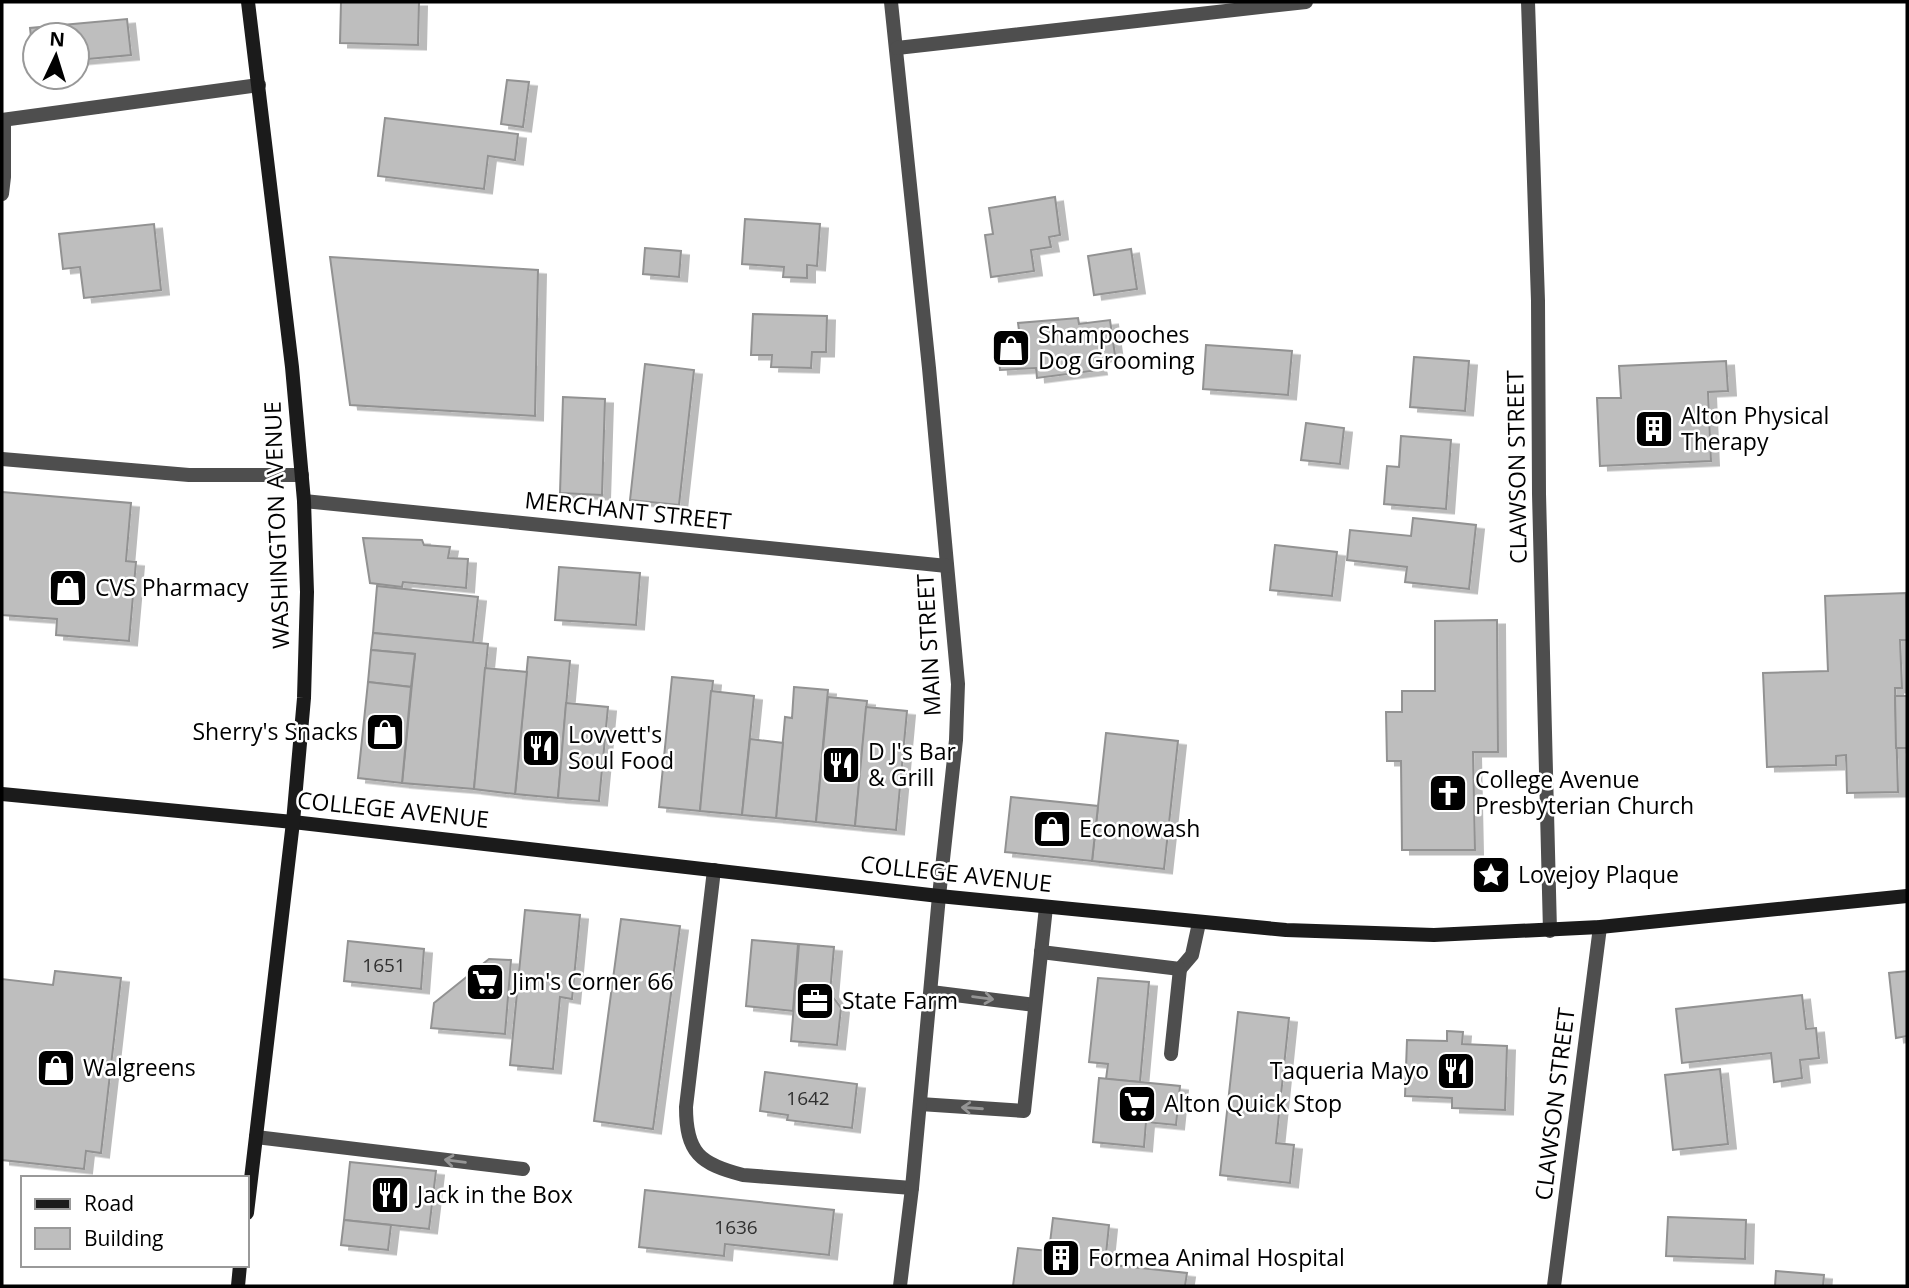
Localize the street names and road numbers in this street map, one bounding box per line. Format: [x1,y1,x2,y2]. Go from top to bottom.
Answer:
street label: CLAWSON STREET [1498,370,1534,564]
street label: WASHINGTON AVENUE [256,401,296,649]
street label: MERCHANT STREET [523,483,733,537]
street label: MAIN STREET [908,573,948,717]
street label: COLLEGE AVENUE [296,783,491,835]
street label: COLLEGE AVENUE [859,847,1054,899]
street label: CLAWSON STREET [1526,1005,1582,1202]

